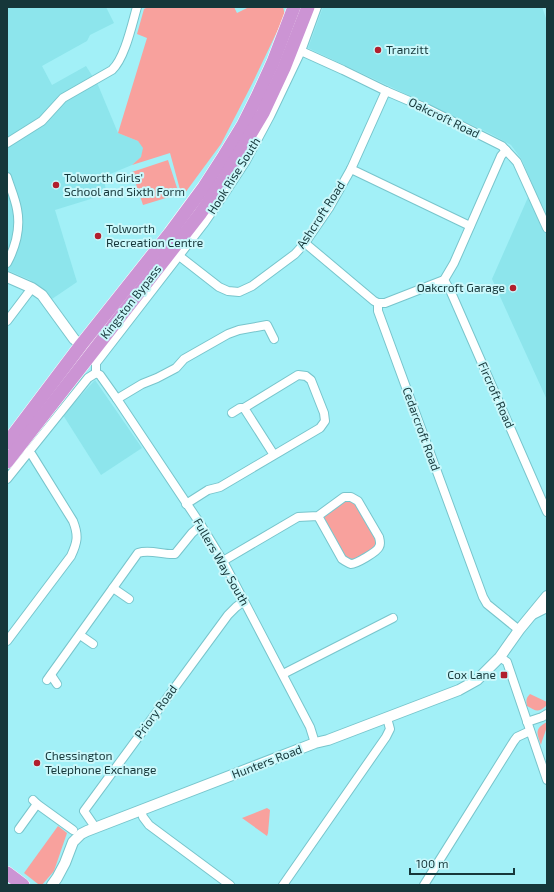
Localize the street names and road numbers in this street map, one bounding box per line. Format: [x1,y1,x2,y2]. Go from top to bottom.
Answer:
street label: Oakcroft Road [407,94,482,140]
street label: Hook Rise South [204,134,262,216]
street label: Ashcroft Road [293,178,347,251]
street label: Kingston Bypass [97,261,164,341]
street label: Fircroft Road [476,359,518,430]
street label: Cedarcroft Road [400,385,444,472]
street label: Fullers Way South [191,515,253,608]
street label: Priory Road [131,682,179,741]
street label: Hunters Road [230,741,304,781]

